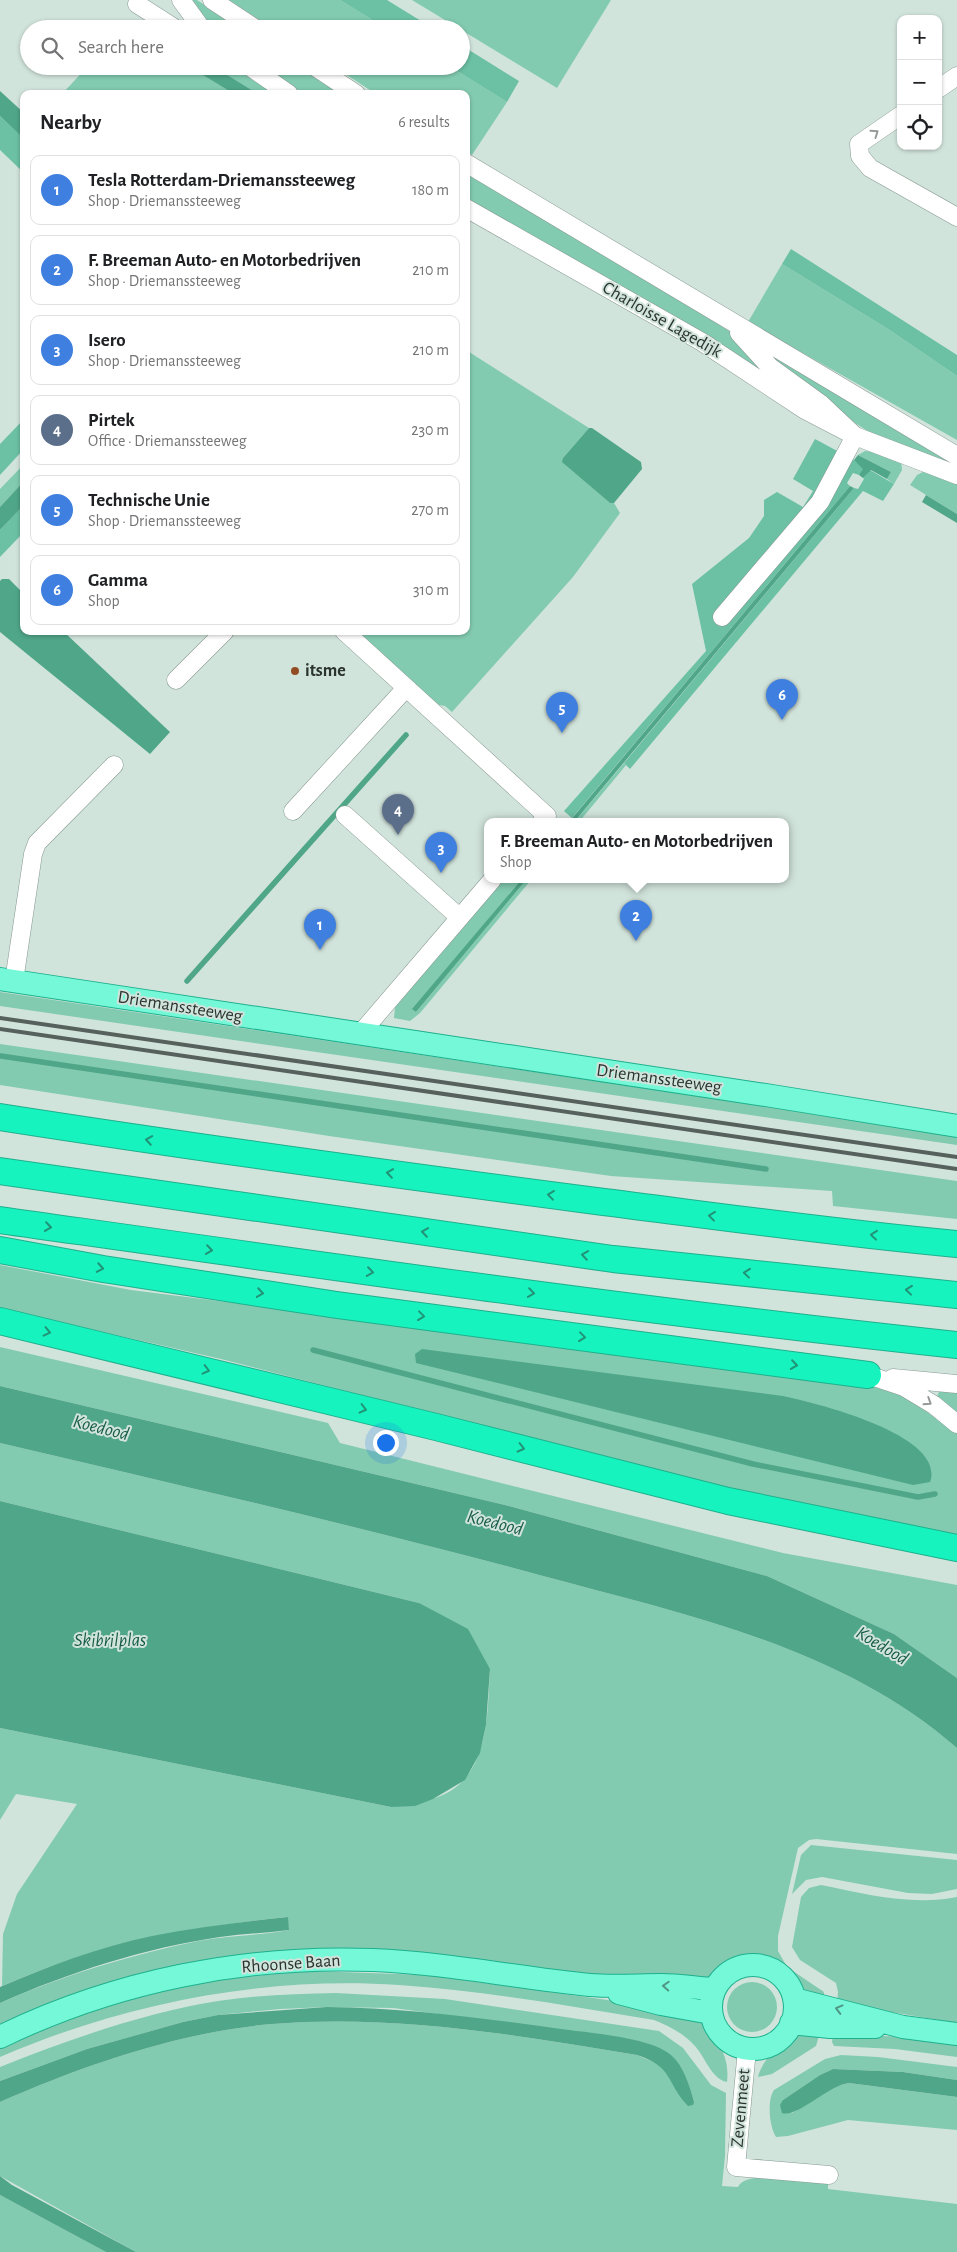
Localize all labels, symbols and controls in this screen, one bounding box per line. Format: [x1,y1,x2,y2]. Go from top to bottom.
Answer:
map controls [897,15,942,150]
button: + [897,15,942,60]
search box [20,20,470,75]
icon: search [38,34,66,62]
text: Search here [78,38,164,57]
button: − [897,60,942,105]
button: locate [897,105,942,150]
text: Nearby [40,112,101,133]
text: 6 results [398,114,450,130]
one-way arrow [869,130,879,139]
text: Tesla Rotterdam-Driemanssteeweg [88,171,355,190]
text: 1 [54,182,60,198]
text: 180 m [412,182,449,198]
text: Shop · Driemanssteeweg [88,193,241,209]
text: F. Breeman Auto- en Motorbedrijven [88,251,361,270]
text: 2 [53,262,61,278]
text: 210 m [412,262,449,278]
text: Shop · Driemanssteeweg [88,273,241,289]
street label: Charloisse Lagedijk [599,279,725,362]
text: Isero [88,331,126,350]
text: 3 [54,342,60,358]
text: 210 m [412,342,449,358]
text: Shop · Driemanssteeweg [88,353,241,369]
text: Pirtek [88,411,135,430]
text: 4 [53,422,61,438]
text: 230 m [411,422,449,438]
text: Office · Driemanssteeweg [88,433,246,449]
text: Technische Unie [88,491,210,510]
text: 5 [54,502,60,518]
text: 270 m [411,502,449,518]
text: Shop · Driemanssteeweg [88,513,241,529]
text: Gamma [88,571,148,590]
text: 6 [53,582,61,598]
text: 310 m [413,582,449,598]
text: Shop [88,593,120,609]
place label: itsme [305,662,346,680]
marker: itsme [289,665,301,677]
pin: 6 [766,679,798,720]
pin: 5 [546,692,578,733]
pin: 4 [382,794,414,835]
popup [484,818,789,883]
pin: 3 [425,832,457,873]
text: F. Breeman Auto- en Motorbedrijven [500,832,773,851]
text: Shop [500,854,532,870]
pin: 2 [620,900,652,941]
pin: 1 [304,909,336,950]
street label: Driemanssteeweg [116,988,244,1026]
street label: Driemanssteeweg [595,1061,723,1097]
one-way arrow [145,1135,153,1146]
one-way arrow [386,1169,394,1179]
one-way arrow [547,1190,555,1201]
one-way arrow [708,1211,717,1221]
one-way arrow [45,1221,53,1232]
one-way arrow [420,1227,428,1238]
one-way arrow [869,1230,877,1241]
one-way arrow [206,1244,214,1255]
one-way arrow [581,1250,589,1261]
one-way arrow [95,1263,104,1273]
one-way arrow [366,1266,374,1277]
one-way arrow [743,1268,751,1279]
one-way arrow [904,1285,912,1296]
one-way arrow [256,1288,264,1298]
one-way arrow [527,1288,536,1298]
one-way arrow [417,1310,425,1321]
one-way arrow [43,1326,52,1337]
one-way arrow [578,1331,586,1342]
one-way arrow [790,1359,798,1370]
one-way arrow [201,1364,209,1374]
one-way arrow [922,1395,931,1405]
one-way arrow [359,1403,367,1413]
water label: Koedood [71,1412,131,1444]
your location [373,1430,399,1456]
one-way arrow [516,1442,525,1453]
water label: Koedood [465,1507,525,1539]
water label: Koedood [853,1623,912,1669]
water label: Skibrilplas [74,1631,146,1650]
street label: Rhoonse Baan [241,1952,341,1976]
one-way arrow [662,1980,670,1991]
one-way arrow [835,2005,843,2015]
street label: Zevenmeet [729,2068,753,2148]

